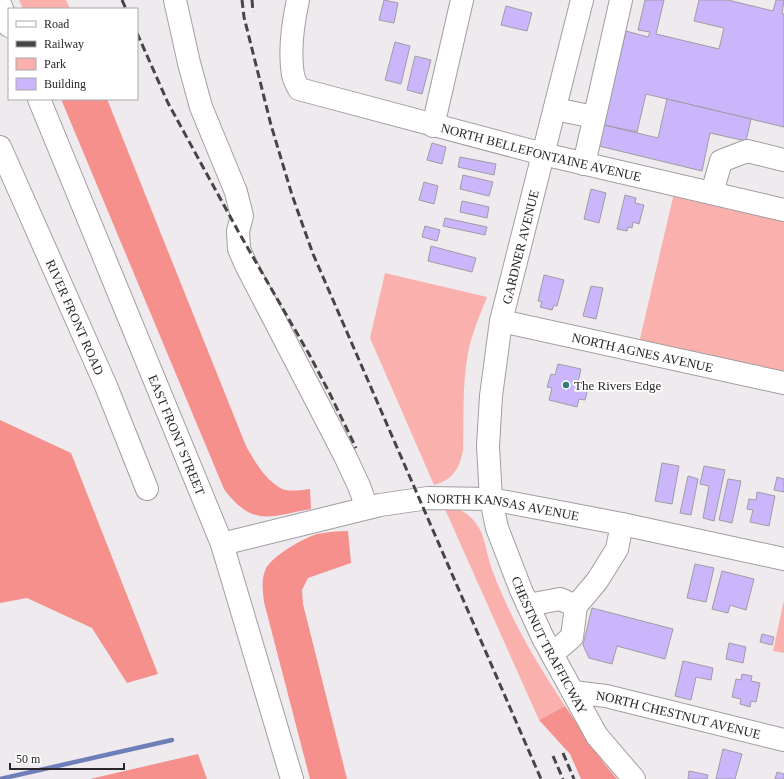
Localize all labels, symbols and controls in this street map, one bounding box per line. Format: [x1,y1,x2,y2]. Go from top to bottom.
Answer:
legend [8,8,138,100]
text: Road [44,17,69,31]
text: Railway [44,37,84,51]
text: Park [44,57,66,71]
text: Building [44,77,86,91]
street label: NORTH BELLEFONTAINE AVENUE [439,120,643,185]
street label: GARDNER AVENUE [499,188,542,306]
street label: RIVER FRONT ROAD [43,257,107,377]
street label: NORTH AGNES AVENUE [570,330,715,375]
street label: EAST FRONT STREET [145,372,208,497]
place label: The Rivers Edge [574,378,662,393]
marker: The Rivers Edge [561,380,571,390]
street label: NORTH KANSAS AVENUE [427,491,580,524]
street label: CHESTNUT TRAFFICWAY [508,574,591,717]
street label: NORTH CHESTNUT AVENUE [595,688,762,742]
scale bar [10,745,124,771]
text: 50 m [16,752,41,766]

